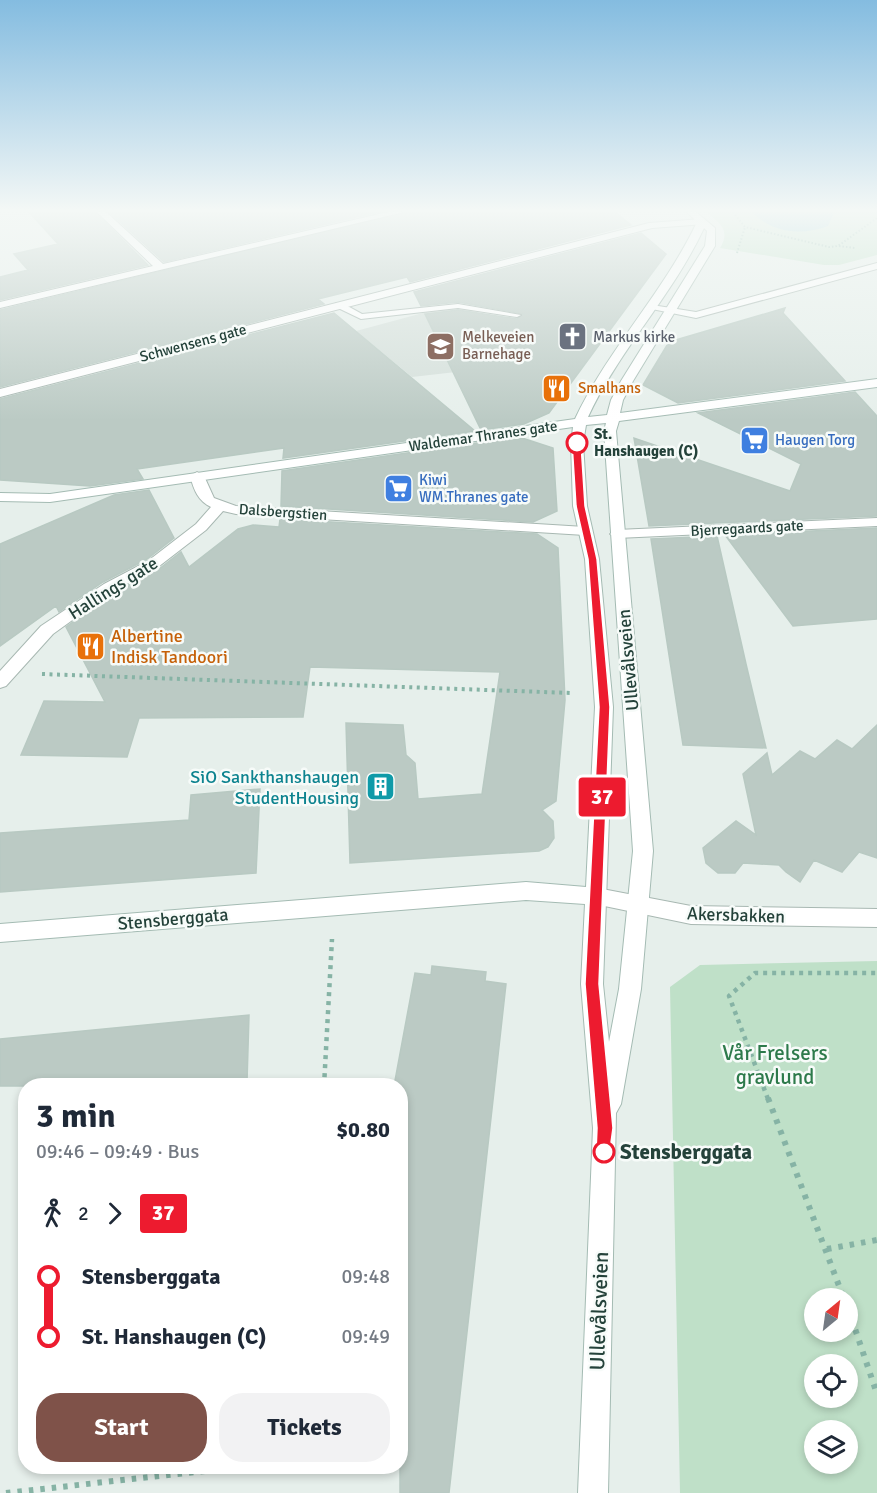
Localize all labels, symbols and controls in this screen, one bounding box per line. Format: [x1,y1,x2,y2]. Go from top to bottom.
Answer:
street label: Schwensens gate [138,320,248,366]
church icon: Markus kirke [556,321,588,353]
place label: Melkeveien Barnehage [462,328,534,363]
place label: Markus kirke [593,328,675,346]
school or university icon: Melkeveien Barnehage [425,330,457,362]
restaurant icon: Smalhans [541,372,573,404]
place label: Smalhans [578,379,641,397]
street label: Waldemar Thranes gate [407,417,559,455]
supermarket icon: Haugen Torg [738,424,770,456]
place label: St. Hanshaugen (C) [594,425,698,460]
place label: Haugen Torg [775,431,855,449]
marker: St. Hanshaugen (C) [566,432,588,454]
place label: Kiwi WM.Thranes gate [419,471,529,506]
supermarket icon: Kiwi WM.Thranes gate [382,473,414,505]
street label: Dalsbergstien [238,500,328,524]
street label: Bjerregaards gate [690,516,804,540]
street label: Hallings gate [64,552,162,624]
street label: Ullevålsveien [613,608,643,712]
place label: Albertine Indisk Tandoori [111,625,228,668]
restaurant icon: Albertine Indisk Tandoori [74,630,106,662]
place label: SiO Sankthanshaugen StudentHousing [190,766,359,809]
building icon: SiO Sankthanshaugen StudentHousing [364,771,396,803]
line badge: 37 [575,778,629,816]
text: 37 [591,784,613,810]
street label: Akersbakken [686,902,786,928]
street label: Stensberggata [117,903,229,935]
park label: Vår Frelsers gravlund [722,1040,828,1090]
text: 3 min [36,1096,116,1137]
text: $0.80 [336,1116,390,1143]
text: 09:46 – 09:49 · Bus [36,1139,199,1164]
place label: Stensberggata [620,1139,752,1165]
marker: Stensberggata [593,1141,615,1163]
icon: walk [36,1197,69,1230]
icon: forward [98,1197,131,1230]
text: 37 [152,1200,175,1226]
text: 2 [78,1201,89,1226]
street label: Ullevålsveien [584,1251,614,1371]
text: Stensberggata [82,1263,220,1290]
text: 09:48 [341,1264,390,1289]
north arrow [804,1288,858,1342]
map controls [804,1288,858,1474]
text: St. Hanshaugen (C) [82,1323,267,1350]
text: 09:49 [341,1324,390,1349]
button: locate [804,1354,858,1408]
button: Start [36,1393,207,1462]
button: Tickets [219,1393,390,1462]
button: layers [804,1420,858,1474]

